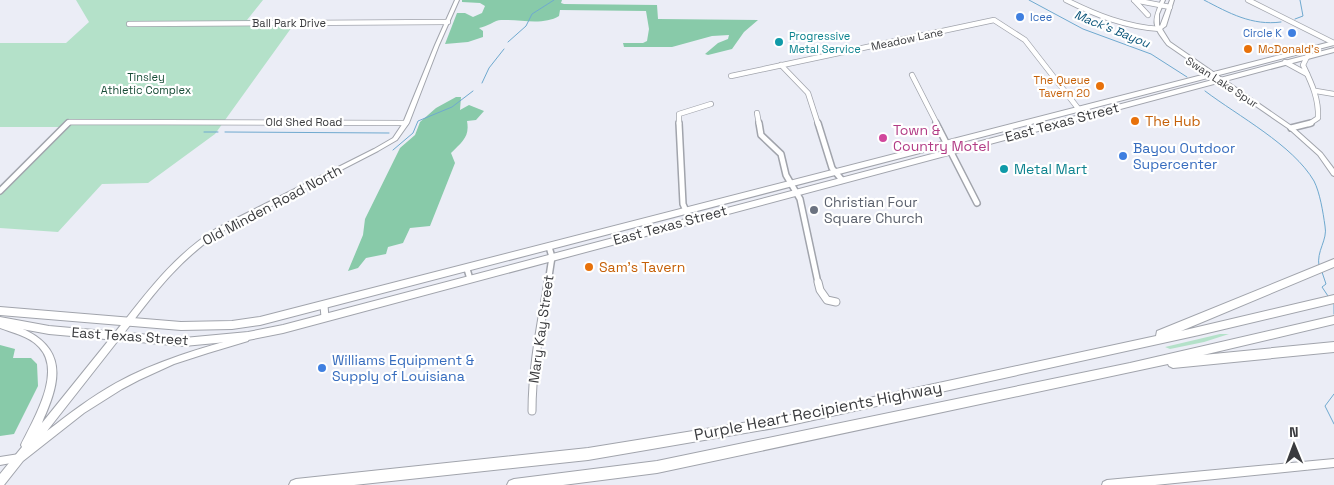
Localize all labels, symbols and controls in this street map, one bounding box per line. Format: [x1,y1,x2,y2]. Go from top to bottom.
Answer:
water label: Mack's Bayou [1072,7,1153,52]
place label: Icee [1030,10,1052,24]
marker: Icee [1014,11,1026,23]
street label: Ball Park Drive [252,16,326,30]
street label: Meadow Lane [870,25,944,53]
place label: Circle K [1243,26,1282,40]
marker: Circle K [1286,27,1298,39]
place label: Progressive Metal Service [789,29,861,56]
marker: Progressive Metal Service [773,36,785,48]
place label: McDonald's [1258,42,1320,56]
marker: McDonald's [1242,43,1254,55]
street label: Swan Lake Spur [1183,53,1261,111]
park label: Tinsley Athletic Complex [101,70,192,97]
place label: The Queue Tavern 20 [1034,73,1090,100]
marker: The Queue Tavern 20 [1094,80,1106,92]
street label: East Texas Street [1003,98,1121,146]
place label: The Hub [1145,112,1200,130]
street label: Old Shed Road [266,115,342,129]
marker: The Hub [1129,115,1141,127]
place label: Town & Country Motel [893,121,990,155]
marker: Town & Country Motel [877,132,889,144]
place label: Bayou Outdoor Supercenter [1133,139,1235,173]
marker: Bayou Outdoor Supercenter [1117,150,1129,162]
place label: Metal Mart [1014,160,1087,178]
street label: Old Minden Road North [199,161,345,249]
marker: Metal Mart [998,163,1010,175]
place label: Christian Four Square Church [824,193,923,227]
street label: East Texas Street [611,201,729,249]
marker: Christian Four Square Church [808,204,820,216]
place label: Sam's Tavern [599,258,685,276]
marker: Sam's Tavern [583,261,595,273]
street label: Mary Kay Street [525,274,557,384]
street label: East Texas Street [71,323,189,349]
place label: Williams Equipment & Supply of Louisiana [332,351,475,385]
marker: Williams Equipment & Supply of Louisiana [316,362,328,374]
street label: Purple Heart Recipients Highway [692,377,944,445]
north arrow [1269,420,1319,470]
text: N [1289,423,1299,441]

